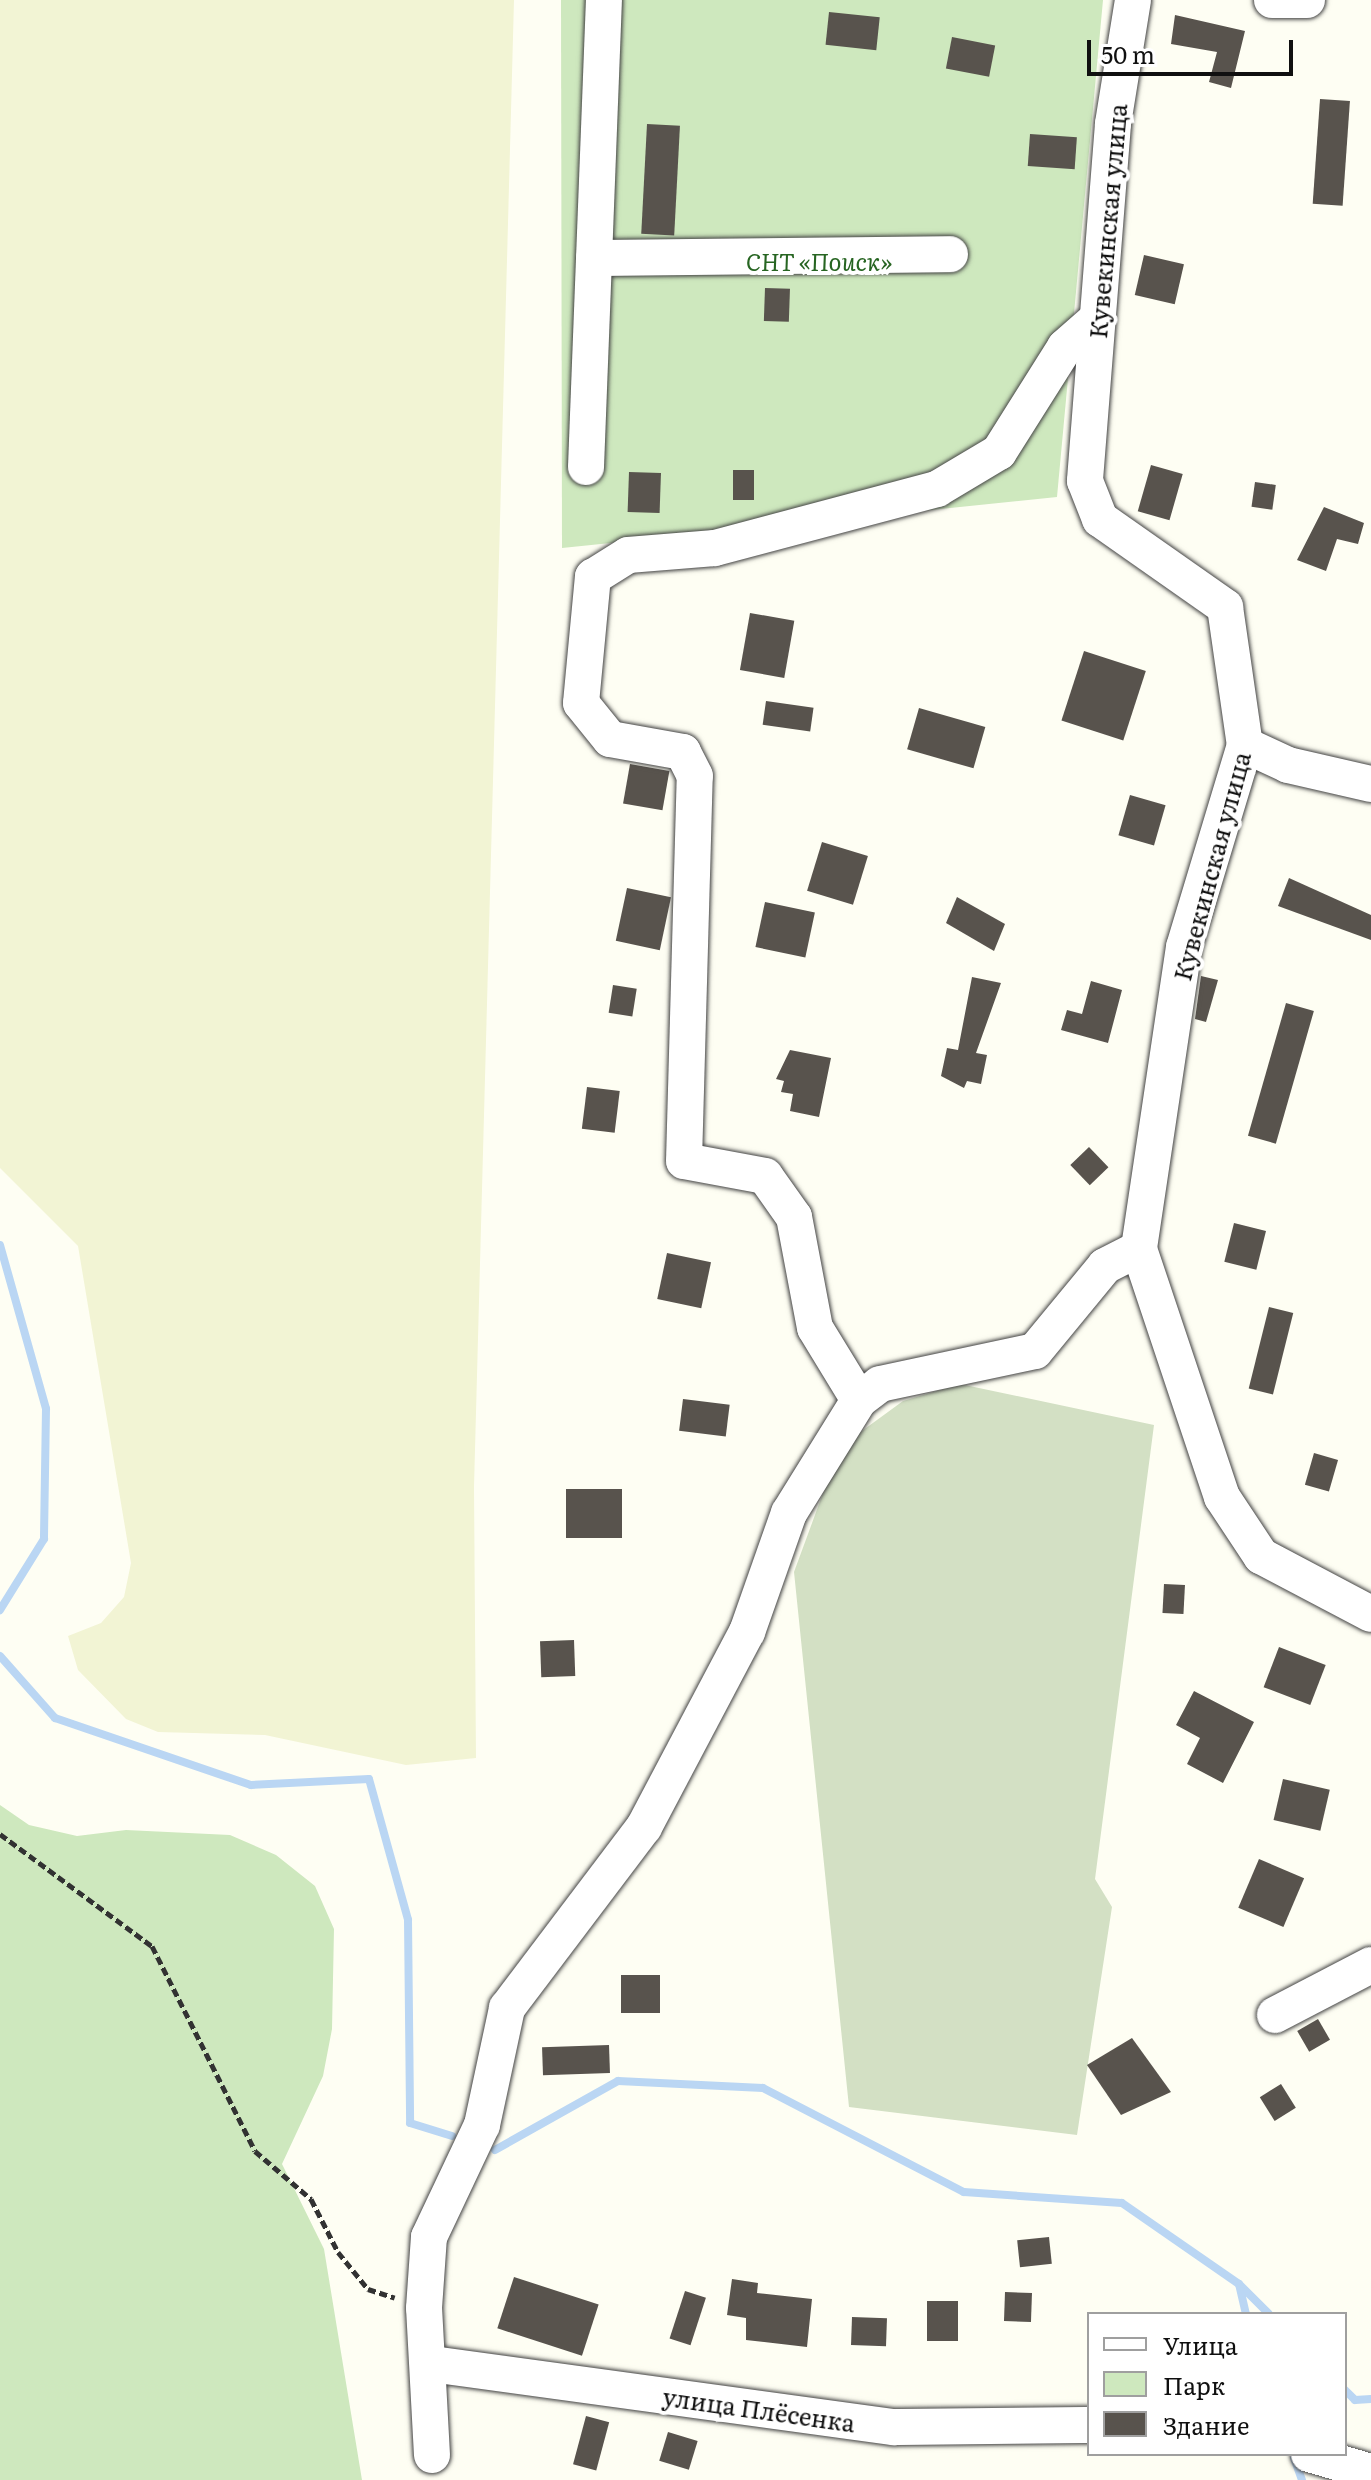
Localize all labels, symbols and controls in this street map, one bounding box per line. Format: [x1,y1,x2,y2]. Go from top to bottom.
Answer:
scale bar [1091,24,1297,74]
text: 50 m [1101,36,1155,71]
street label: Кувекинская улица [1082,102,1132,340]
park label: СНТ «Поиск» [746,247,892,275]
street label: Кувекинская улица [1167,748,1255,984]
legend [1087,2312,1347,2456]
text: Улица [1163,2327,1238,2362]
text: Парк [1163,2367,1225,2402]
street label: улица Плёсенка [661,2381,857,2437]
text: Здание [1163,2407,1249,2442]

